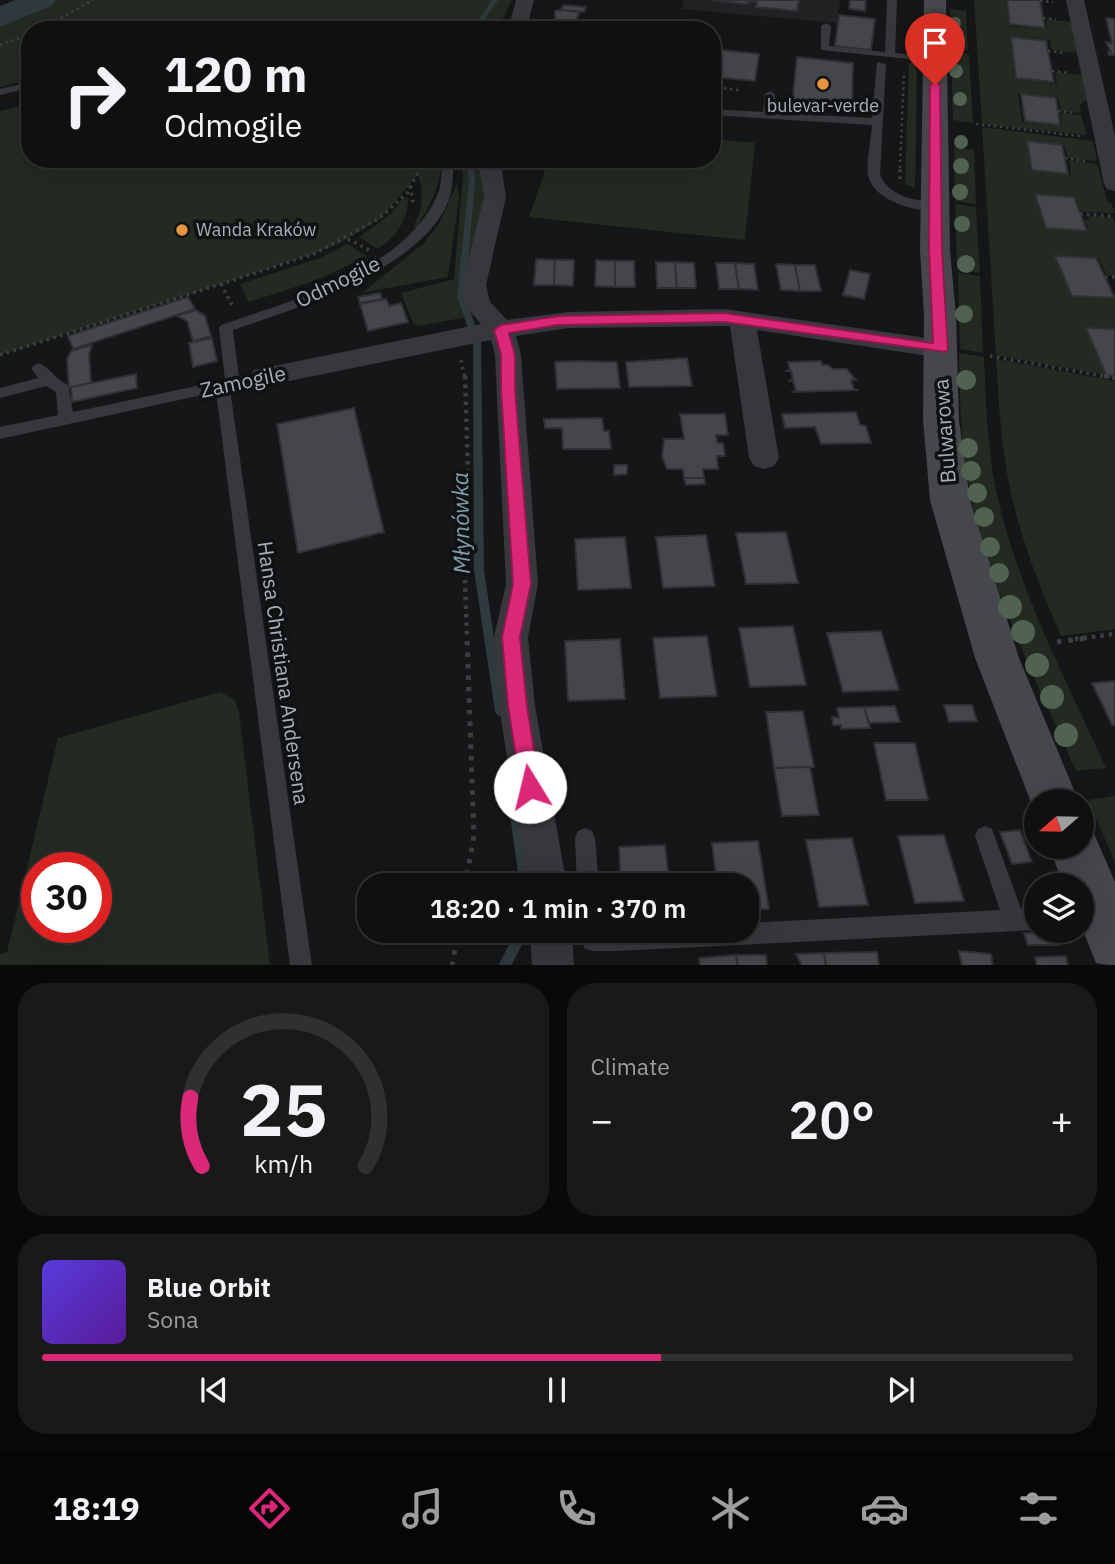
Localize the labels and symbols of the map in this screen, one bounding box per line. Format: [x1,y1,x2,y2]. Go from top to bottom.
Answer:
pin [905,13,965,85]
marker: bulevar-verde [815,76,831,92]
place label: bulevar-verde [767,94,879,117]
place label: Wanda Kraków [196,218,317,241]
marker: Wanda Kraków [174,222,190,238]
street label: Odmogile [291,249,384,314]
street label: Zamogile [197,358,288,404]
street label: Bulwarowa [926,378,962,484]
water label: Młynówka [444,472,476,574]
street label: Hansa Christiana Andersena [252,539,316,807]
position arrow [493,750,567,824]
north arrow [1024,789,1094,859]
speed limit sign: 30 [21,852,112,943]

